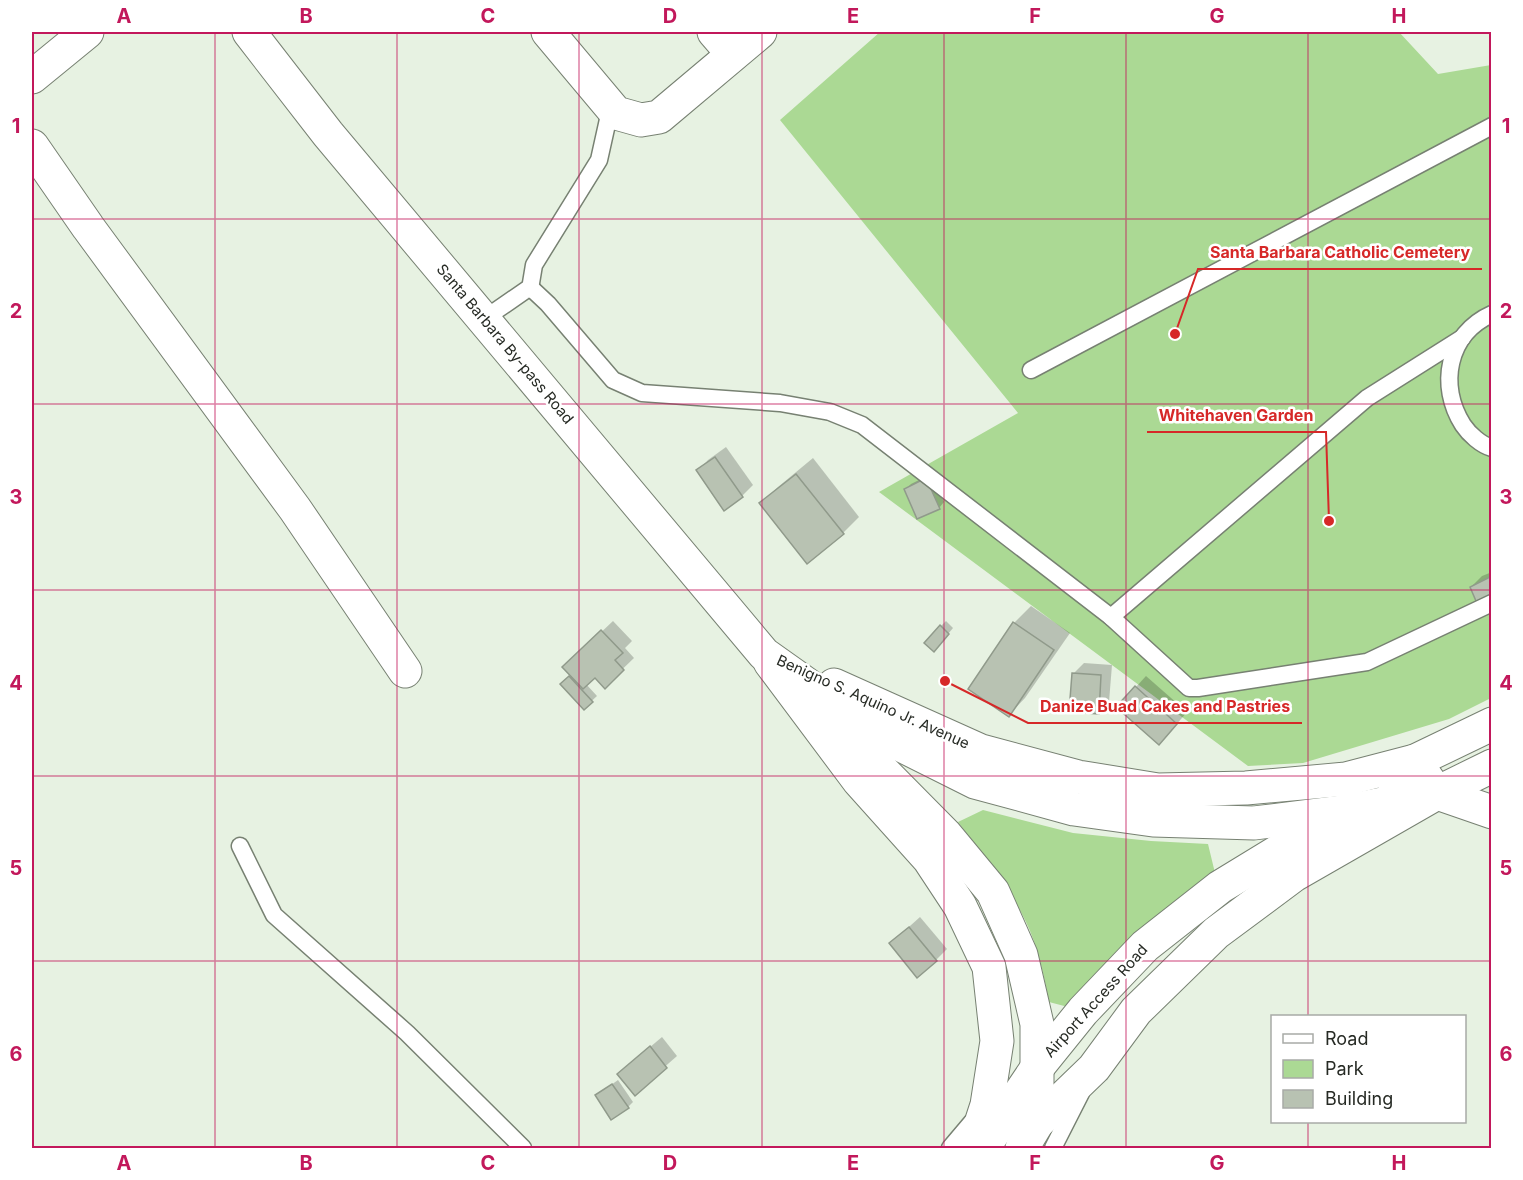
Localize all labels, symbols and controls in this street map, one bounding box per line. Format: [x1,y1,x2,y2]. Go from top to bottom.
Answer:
text: A [117,4,132,28]
text: B [299,4,313,28]
text: C [481,4,495,28]
text: D [663,4,677,28]
text: E [847,4,859,28]
text: F [1029,4,1041,28]
text: G [1209,4,1225,28]
text: H [1392,4,1406,28]
text: 1 [12,114,20,138]
text: 1 [1502,114,1510,138]
callout: Santa Barbara Catholic Cemetery [1198,235,1482,269]
text: Santa Barbara Catholic Cemetery [1210,242,1470,262]
street label: Santa Barbara By-pass Road [433,260,578,428]
text: 2 [10,299,22,323]
text: 2 [1500,299,1512,323]
callout: Whitehaven Garden [1147,398,1326,432]
text: Whitehaven Garden [1159,405,1313,425]
text: 3 [10,485,22,509]
text: 3 [1500,485,1512,509]
street label: Benigno S. Aquino Jr. Avenue [774,650,973,753]
text: 4 [9,671,23,695]
text: 4 [1499,671,1513,695]
callout: Danize Buad Cakes and Pastries [1028,689,1302,723]
text: Danize Buad Cakes and Pastries [1040,696,1290,716]
text: 5 [10,856,22,880]
text: 5 [1500,856,1512,880]
street label: Airport Access Road [1040,940,1151,1061]
legend [1271,1015,1466,1123]
text: Road [1325,1028,1368,1049]
text: 6 [10,1042,23,1066]
text: 6 [1500,1042,1513,1066]
text: Park [1325,1058,1364,1079]
text: Building [1325,1088,1393,1109]
text: A [117,1151,132,1175]
text: B [299,1151,313,1175]
text: C [481,1151,495,1175]
text: D [663,1151,677,1175]
text: E [847,1151,859,1175]
text: F [1029,1151,1041,1175]
text: G [1209,1151,1225,1175]
text: H [1392,1151,1406,1175]

